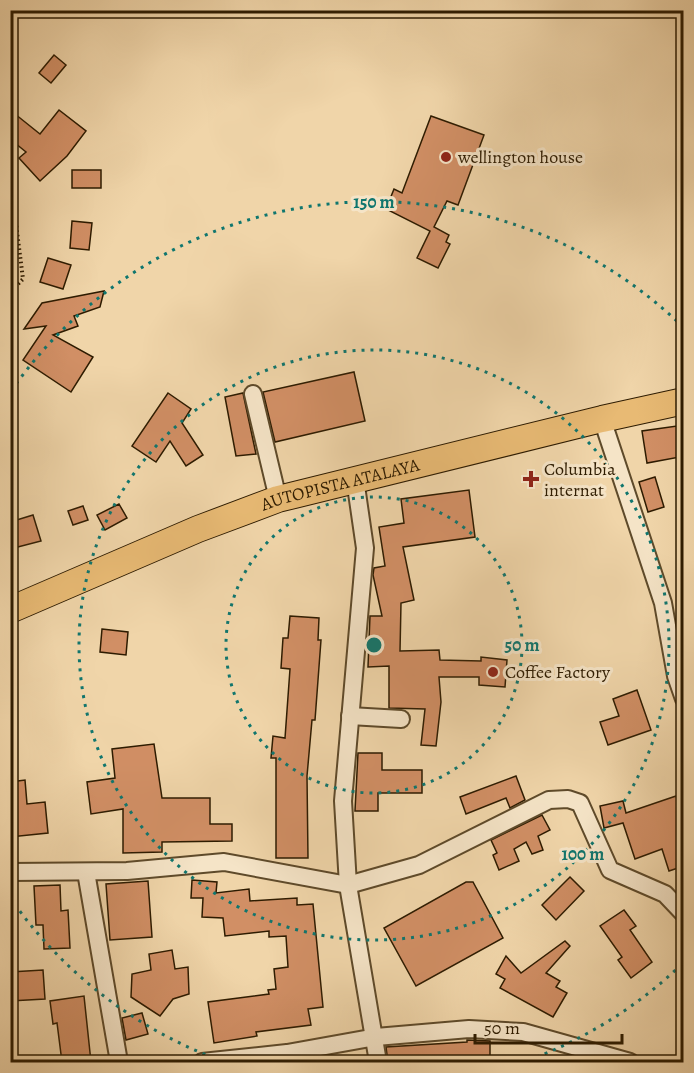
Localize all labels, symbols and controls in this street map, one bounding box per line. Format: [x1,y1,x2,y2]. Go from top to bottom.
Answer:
place label: wellington house [457,145,583,169]
marker: wellington house [439,150,453,164]
text: 150 m [353,190,395,214]
street label: AUTOPISTA ATALAYA [256,452,422,517]
place label: Columbia internat [544,457,616,502]
marker: Columbia internat [522,470,540,488]
text: 50 m [505,633,539,657]
centre of rings [364,635,384,655]
place label: Coffee Factory [505,660,611,684]
marker: Coffee Factory [486,665,500,679]
text: 100 m [562,842,604,866]
scale bar [475,1007,622,1045]
text: 50 m [484,1016,520,1040]

